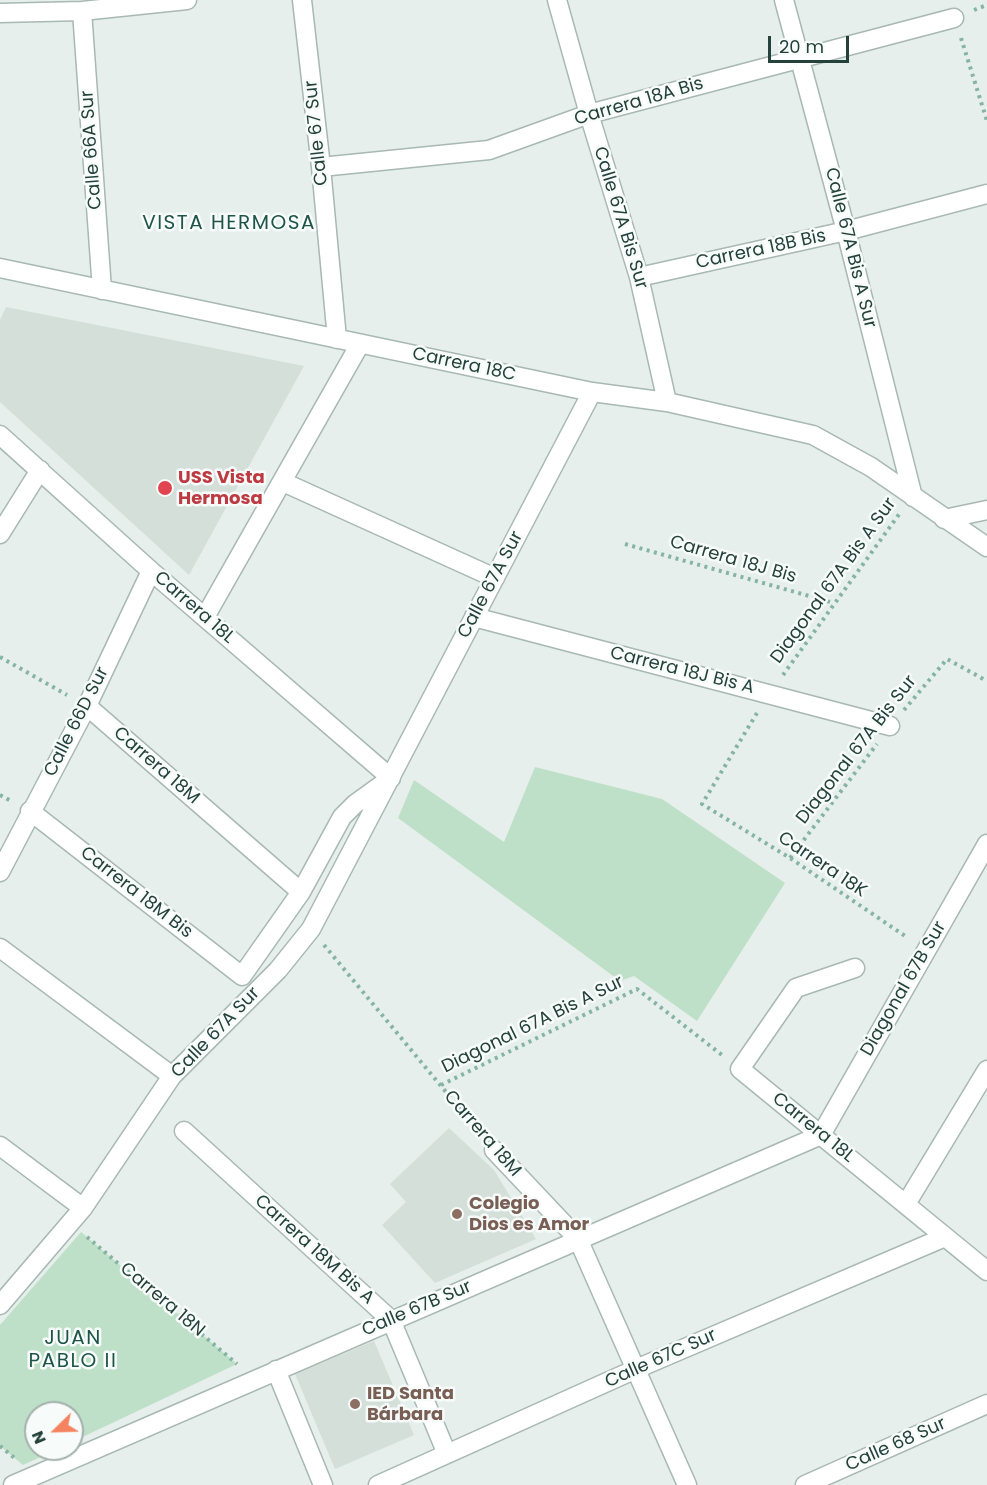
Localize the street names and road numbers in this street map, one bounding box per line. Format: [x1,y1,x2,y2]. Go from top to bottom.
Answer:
street label: Carrera 18A Bis [572,73,706,131]
street label: Calle 67 Sur [301,79,333,187]
street label: Calle 66A Sur [77,90,107,210]
street label: Calle 67A Bis Sur [588,144,652,292]
street label: Calle 67A Bis A Sur [820,166,880,330]
street label: Carrera 18B Bis [694,226,828,274]
street label: Carrera 18C [410,343,518,387]
street label: Diagonal 67A Bis A Sur [767,494,901,668]
street label: Calle 67A Sur [454,528,528,642]
street label: Carrera 18J Bis [667,532,799,588]
street label: Carrera 18L [149,567,239,649]
street label: Carrera 18J Bis A [608,643,756,699]
street label: Calle 66D Sur [40,664,114,780]
street label: Diagonal 67A Bis Sur [792,671,922,829]
street label: Carrera 18M [109,723,203,809]
street label: Carrera 18K [774,827,870,903]
street label: Carrera 18M Bis [76,842,196,944]
street label: Diagonal 67B Sur [857,918,951,1060]
street label: Diagonal 67A Bis A Sur [439,972,627,1078]
street label: Calle 67A Sur [167,983,265,1083]
street label: Carrera 18M [439,1087,525,1181]
street label: Carrera 18L [768,1088,858,1168]
street label: Carrera 18M Bis A [250,1191,378,1309]
street label: Carrera 18N [115,1258,209,1342]
street label: Calle 67B Sur [359,1276,475,1342]
street label: Calle 67C Sur [602,1325,720,1393]
street label: Calle 68 Sur [843,1413,949,1477]

